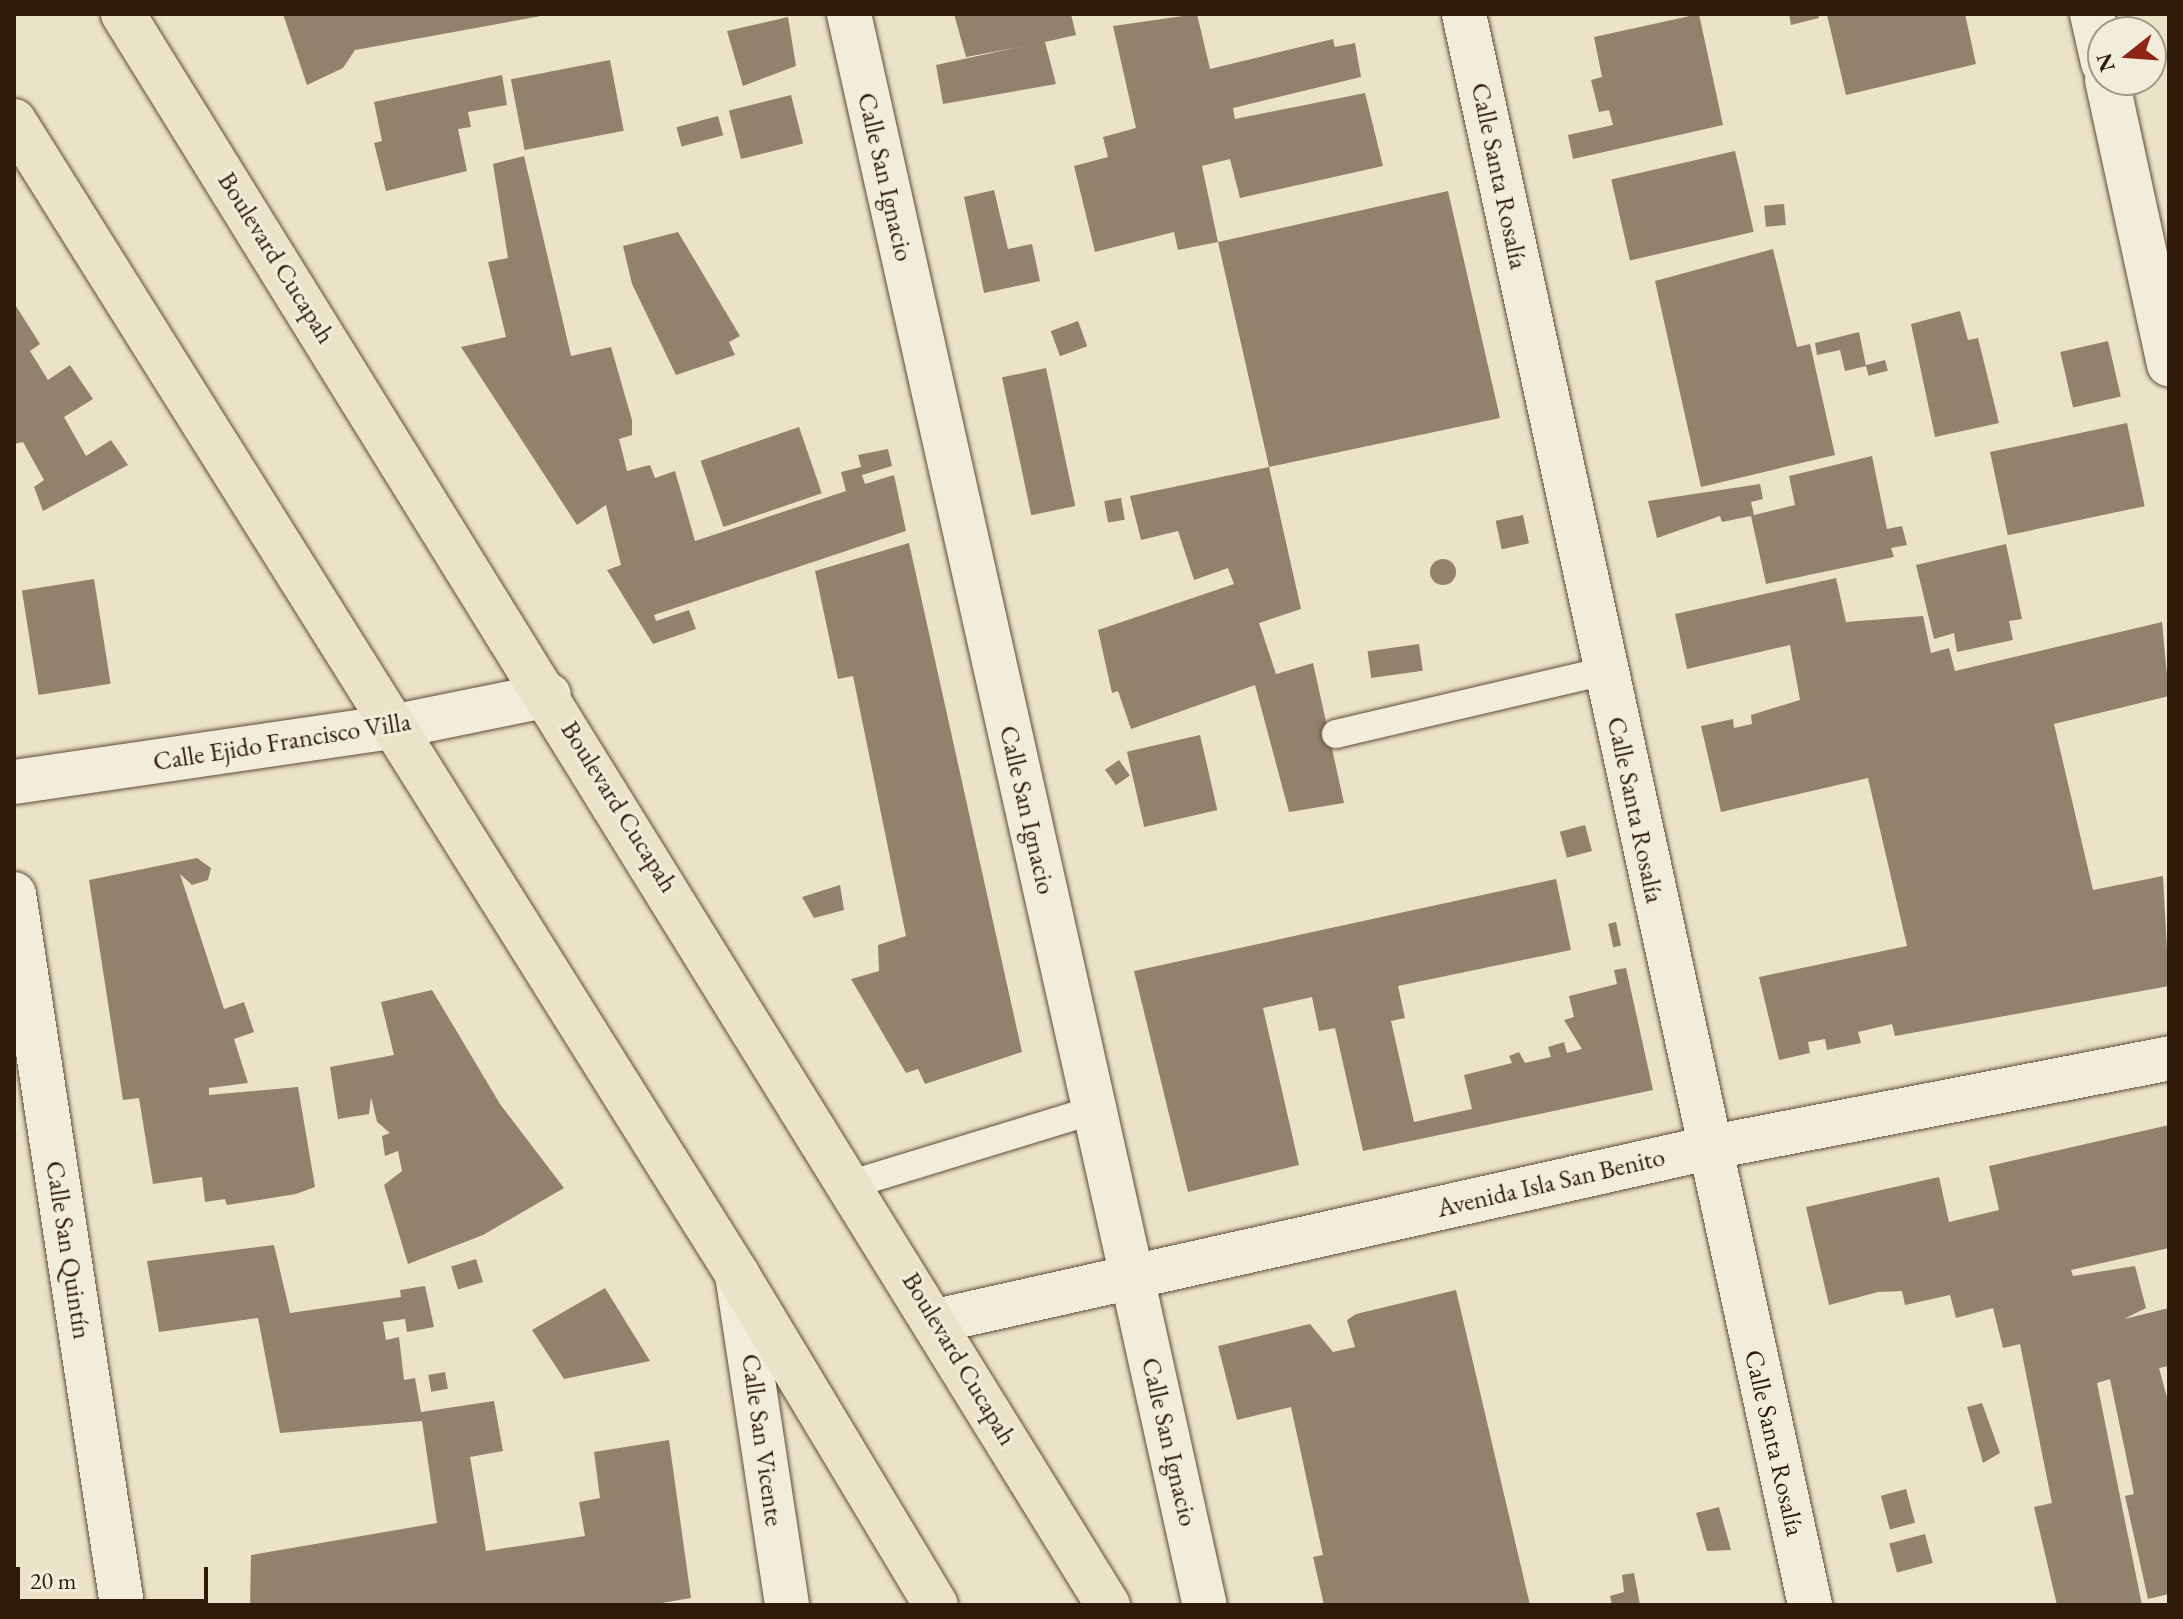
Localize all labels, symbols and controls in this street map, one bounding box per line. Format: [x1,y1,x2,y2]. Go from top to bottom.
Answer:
north arrow [2087,16,2167,96]
text: N [2089,50,2122,75]
street label: Calle Santa Rosalía [1464,80,1534,272]
street label: Calle San Ignacio [850,90,920,264]
street label: Boulevard Cucapah [211,167,341,349]
street label: Calle Ejido Francisco Villa [151,706,413,778]
street label: Calle Santa Rosalía [1600,714,1670,906]
street label: Boulevard Cucapah [554,716,684,898]
street label: Calle San Ignacio [992,723,1062,897]
street label: Avenida Isla San Benito [1434,1142,1668,1224]
street label: Calle San Quintín [39,1159,97,1341]
street label: Boulevard Cucapah [895,1267,1023,1451]
street label: Calle Santa Rosalía [1737,1347,1811,1539]
street label: Calle San Vicente [734,1352,790,1528]
street label: Calle San Ignacio [1134,1355,1204,1529]
scale bar [20,1551,212,1601]
text: 20 m [30,1565,77,1596]

